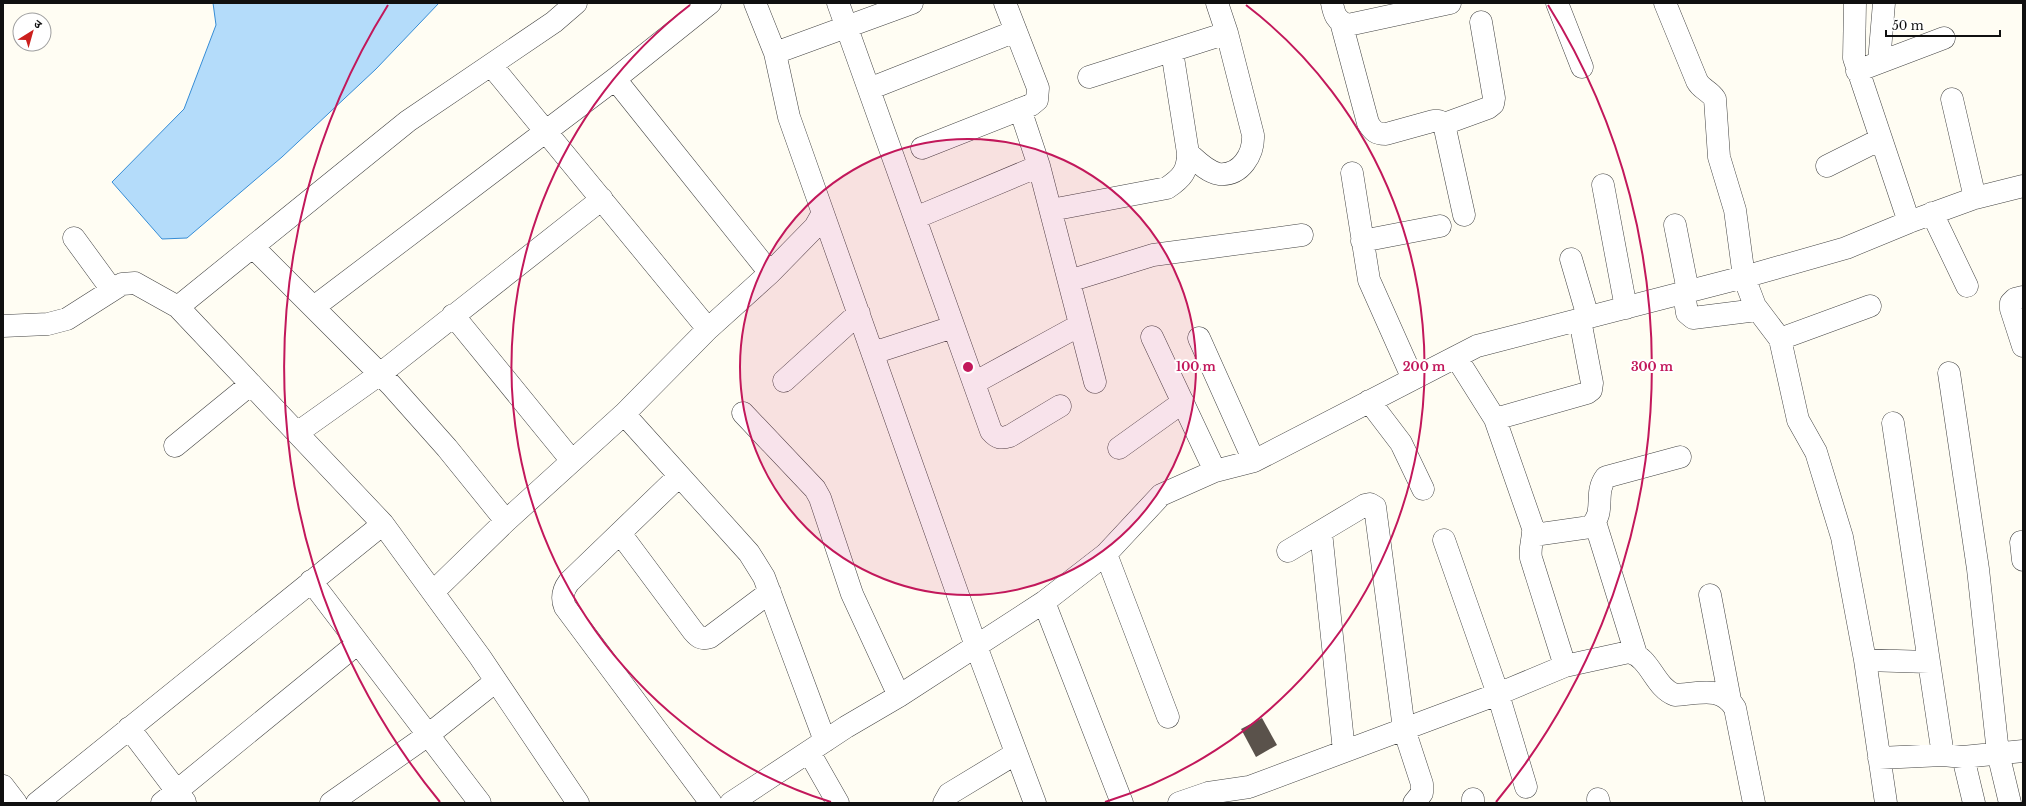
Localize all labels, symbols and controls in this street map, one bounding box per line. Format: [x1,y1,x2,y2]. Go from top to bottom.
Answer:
north arrow [12,12,52,52]
scale bar [1886,12,2000,38]
text: उ [31,16,45,32]
text: 50 m [1892,18,1924,33]
text: 100 m [1176,359,1217,374]
text: 200 m [1403,359,1446,374]
text: 300 m [1631,359,1674,374]
centre of rings [961,360,975,374]

